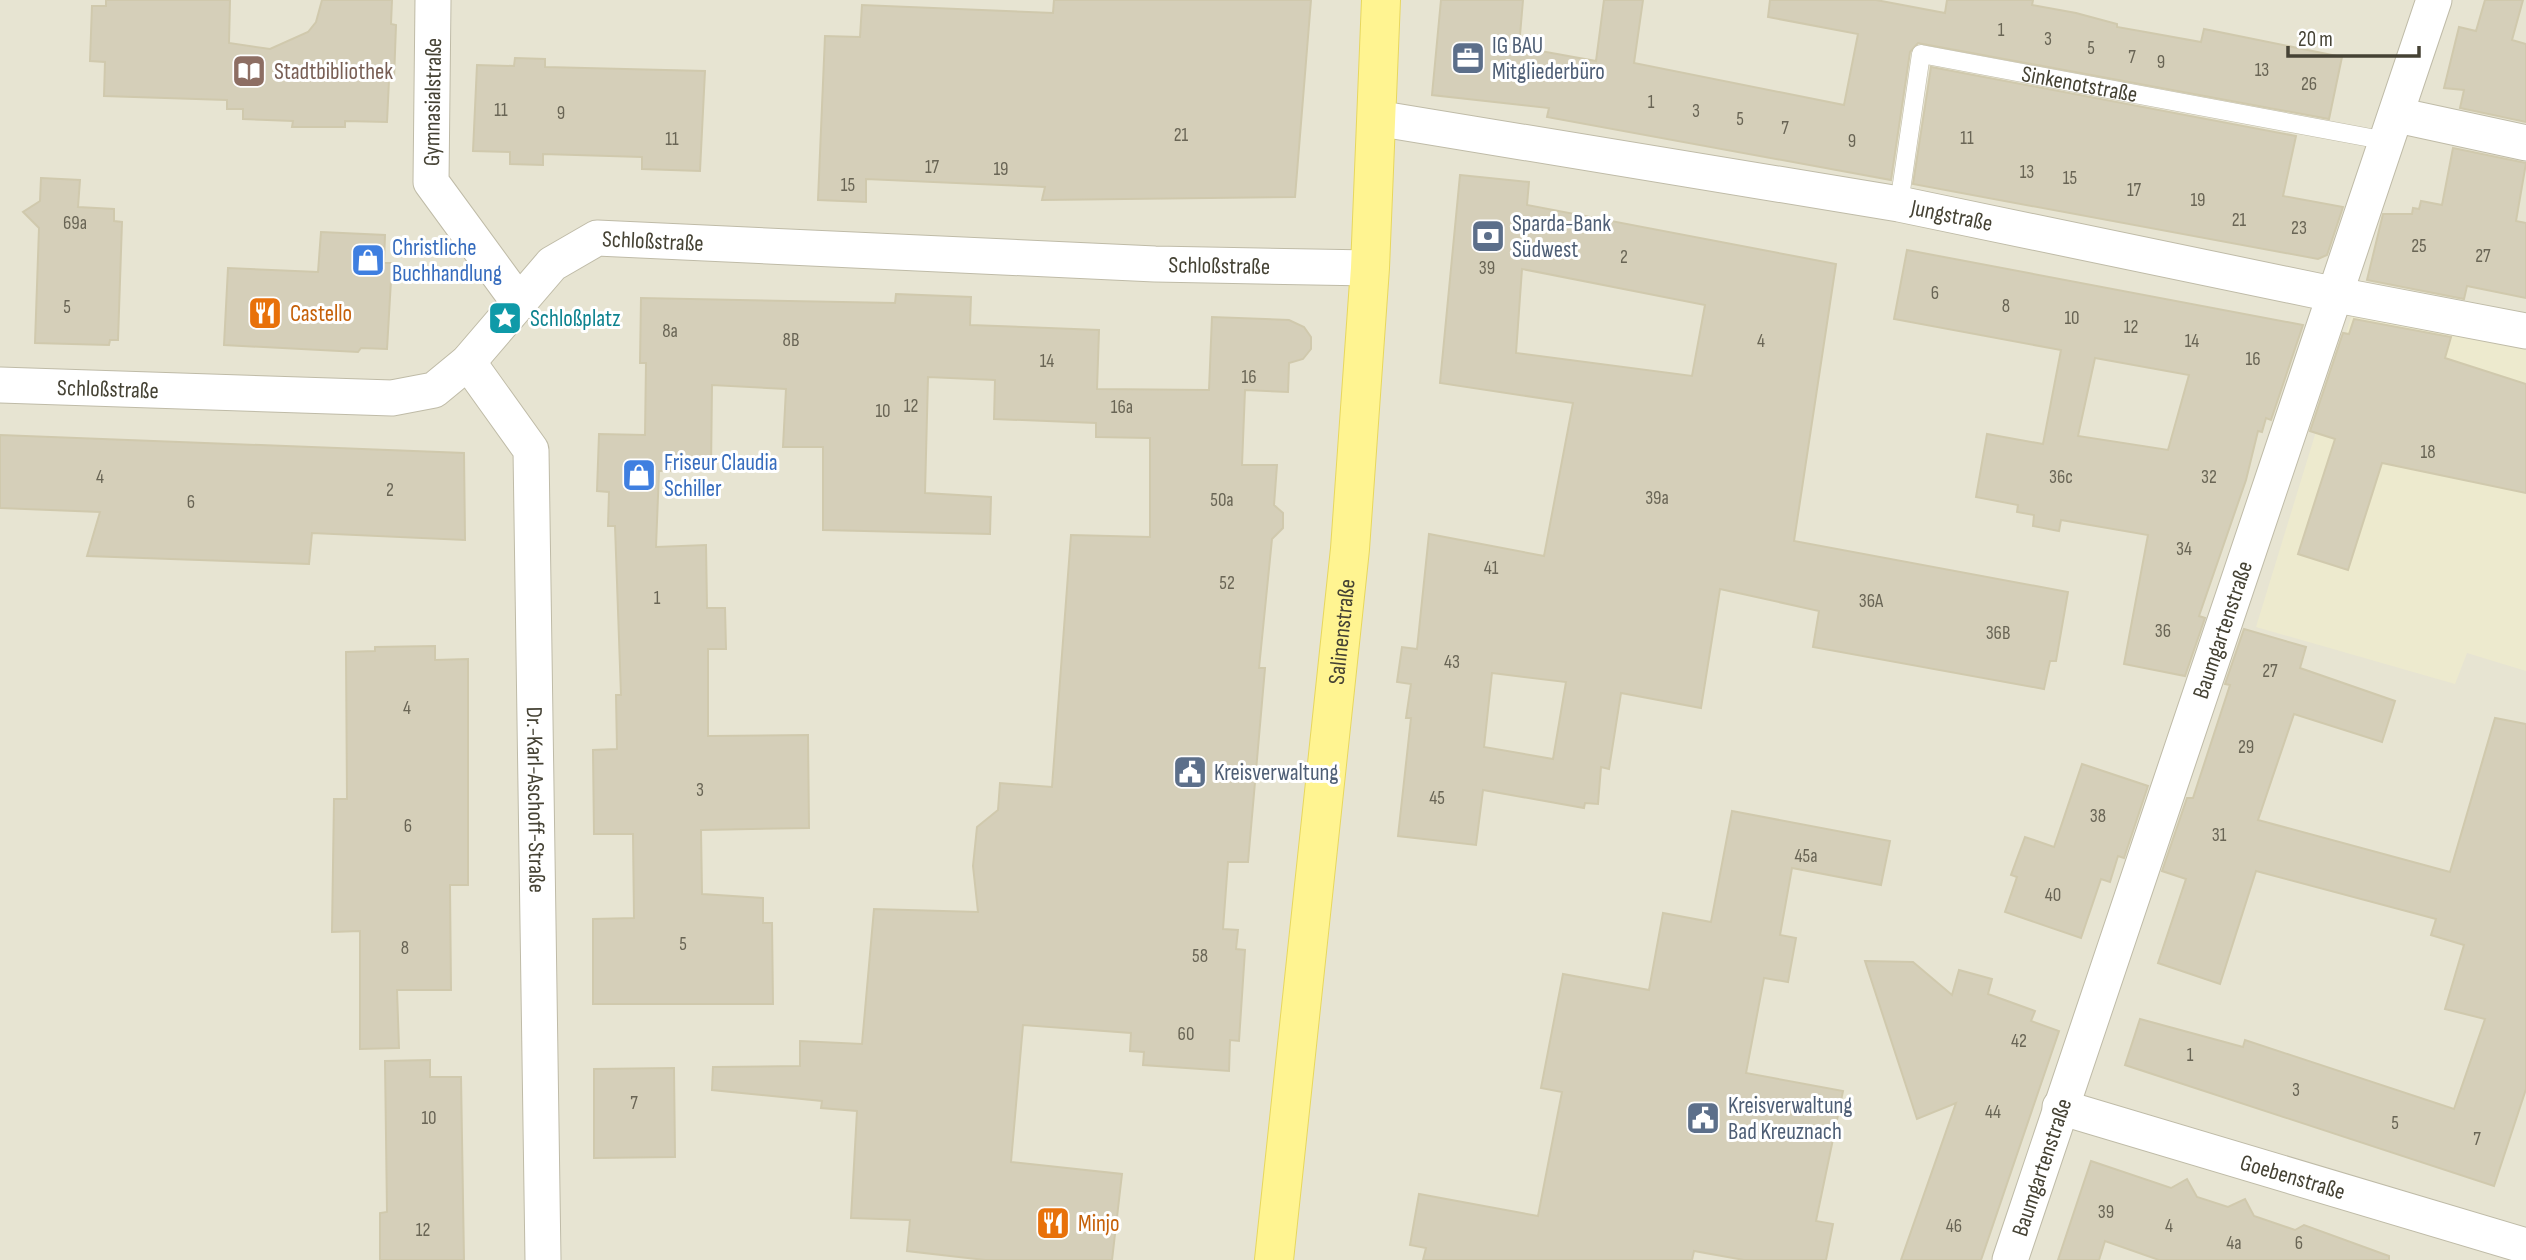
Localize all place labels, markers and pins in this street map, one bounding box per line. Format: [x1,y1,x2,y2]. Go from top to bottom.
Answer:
place label: IG BAU Mitgliederbüro [1492,32,1605,86]
office icon: IG BAU Mitgliederbüro [1449,39,1487,77]
library icon: Stadtbibliothek [230,52,268,90]
place label: Stadtbibliothek [274,58,393,86]
place label: Sparda-Bank Südwest [1512,210,1611,264]
bank icon: Sparda-Bank Südwest [1469,217,1507,255]
place label: Christliche Buchhandlung [392,234,502,288]
shop icon: Christliche Buchhandlung [349,241,387,279]
restaurant icon: Castello [246,294,284,332]
place icon: Schloßplatz [486,299,524,337]
place label: Castello [290,300,352,328]
place label: Schloßplatz [530,305,620,333]
place label: Friseur Claudia Schiller [664,449,778,503]
shop icon: Friseur Claudia Schiller [620,456,658,494]
public building icon: Kreisverwaltung [1171,753,1209,791]
place label: Kreisverwaltung [1214,759,1339,787]
place label: Kreisverwaltung Bad Kreuznach [1728,1092,1853,1146]
public building icon: Kreisverwaltung Bad Kreuznach [1684,1099,1722,1137]
restaurant icon: Minjo [1034,1204,1072,1242]
place label: Minjo [1078,1210,1119,1238]

